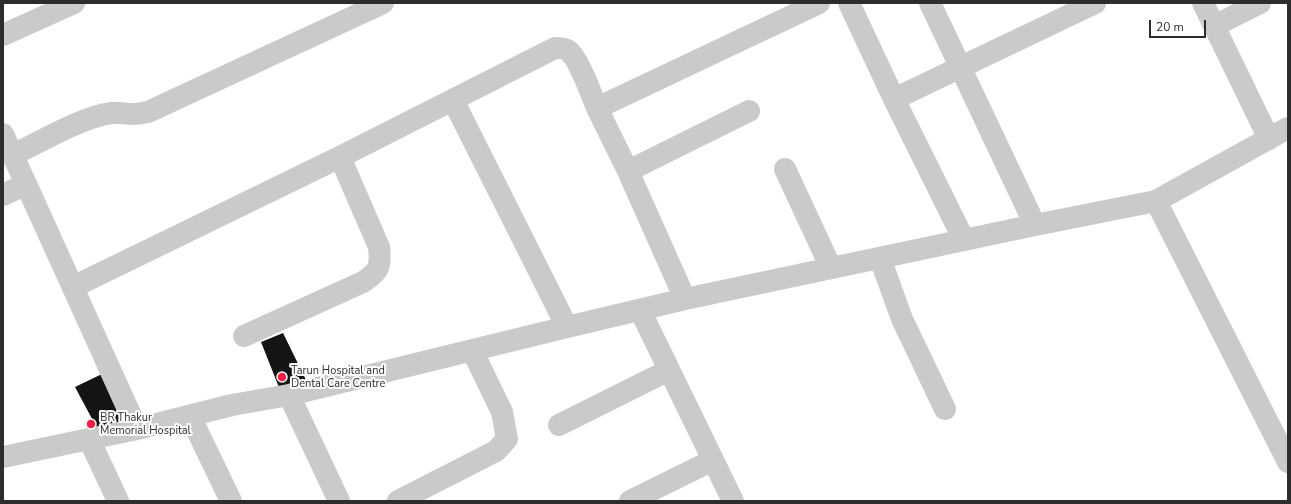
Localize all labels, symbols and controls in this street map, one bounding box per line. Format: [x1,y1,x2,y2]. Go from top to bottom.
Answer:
scale bar [1151,12,1208,38]
text: 20 m [1156,19,1184,35]
place label: Tarun Hospital and Dental Care Centre [291,364,385,390]
marker: Tarun Hospital and Dental Care Centre [276,371,288,383]
place label: BR Thakur Memorial Hospital [100,411,191,437]
marker: BR Thakur Memorial Hospital [85,418,97,430]

